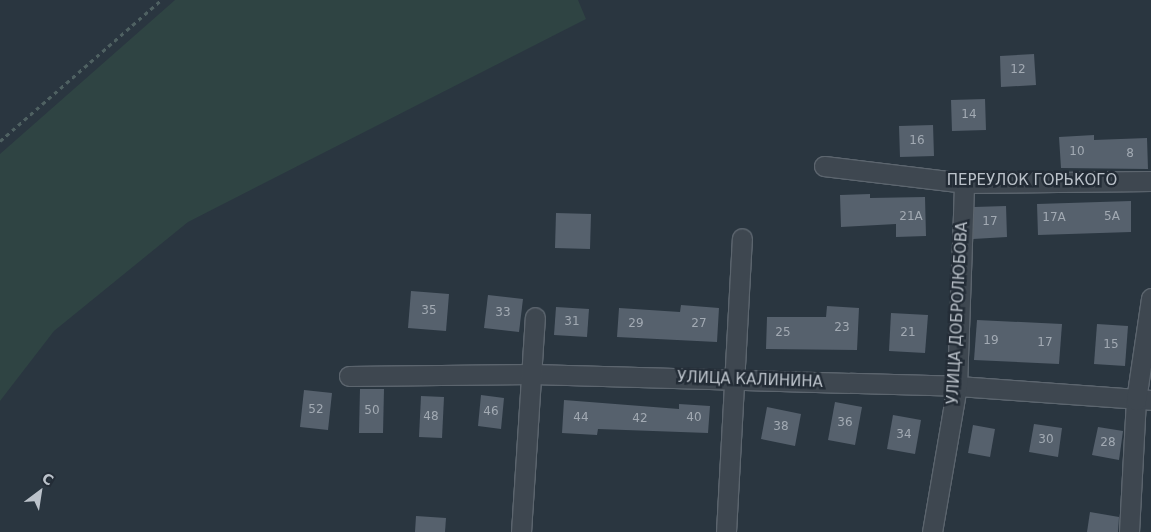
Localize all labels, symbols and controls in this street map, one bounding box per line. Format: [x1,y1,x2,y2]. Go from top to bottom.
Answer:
house number: 12 [1010,63,1026,77]
house number: 14 [961,108,977,122]
house number: 16 [909,134,925,148]
house number: 10 [1069,145,1085,159]
house number: 8 [1126,147,1134,161]
street label: ПЕРЕУЛОК ГОРЬКОГО [947,172,1117,190]
house number: 21А [899,210,923,224]
house number: 5А [1104,210,1120,224]
house number: 17А [1042,211,1066,225]
house number: 17 [982,215,998,229]
street label: УЛИЦА ДОБРОЛЮБОВА [944,221,972,405]
house number: 35 [421,304,437,318]
house number: 33 [495,306,511,320]
house number: 31 [564,315,580,329]
house number: 29 [628,317,644,331]
house number: 27 [691,317,707,331]
house number: 23 [834,321,850,335]
house number: 25 [775,326,791,340]
house number: 21 [900,326,916,340]
house number: 19 [983,334,999,348]
house number: 17 [1037,336,1053,350]
house number: 15 [1103,338,1119,352]
street label: УЛИЦА КАЛИНИНА [677,368,823,392]
house number: 52 [308,403,324,417]
house number: 50 [364,404,380,418]
house number: 46 [483,405,499,419]
house number: 48 [423,410,439,424]
house number: 44 [573,411,589,425]
house number: 40 [686,411,702,425]
house number: 42 [632,412,648,426]
house number: 36 [837,416,853,430]
house number: 38 [773,420,789,434]
house number: 34 [896,428,912,442]
house number: 30 [1038,433,1054,447]
house number: 28 [1100,436,1116,450]
north arrow [15,467,65,517]
text: С [39,470,56,489]

